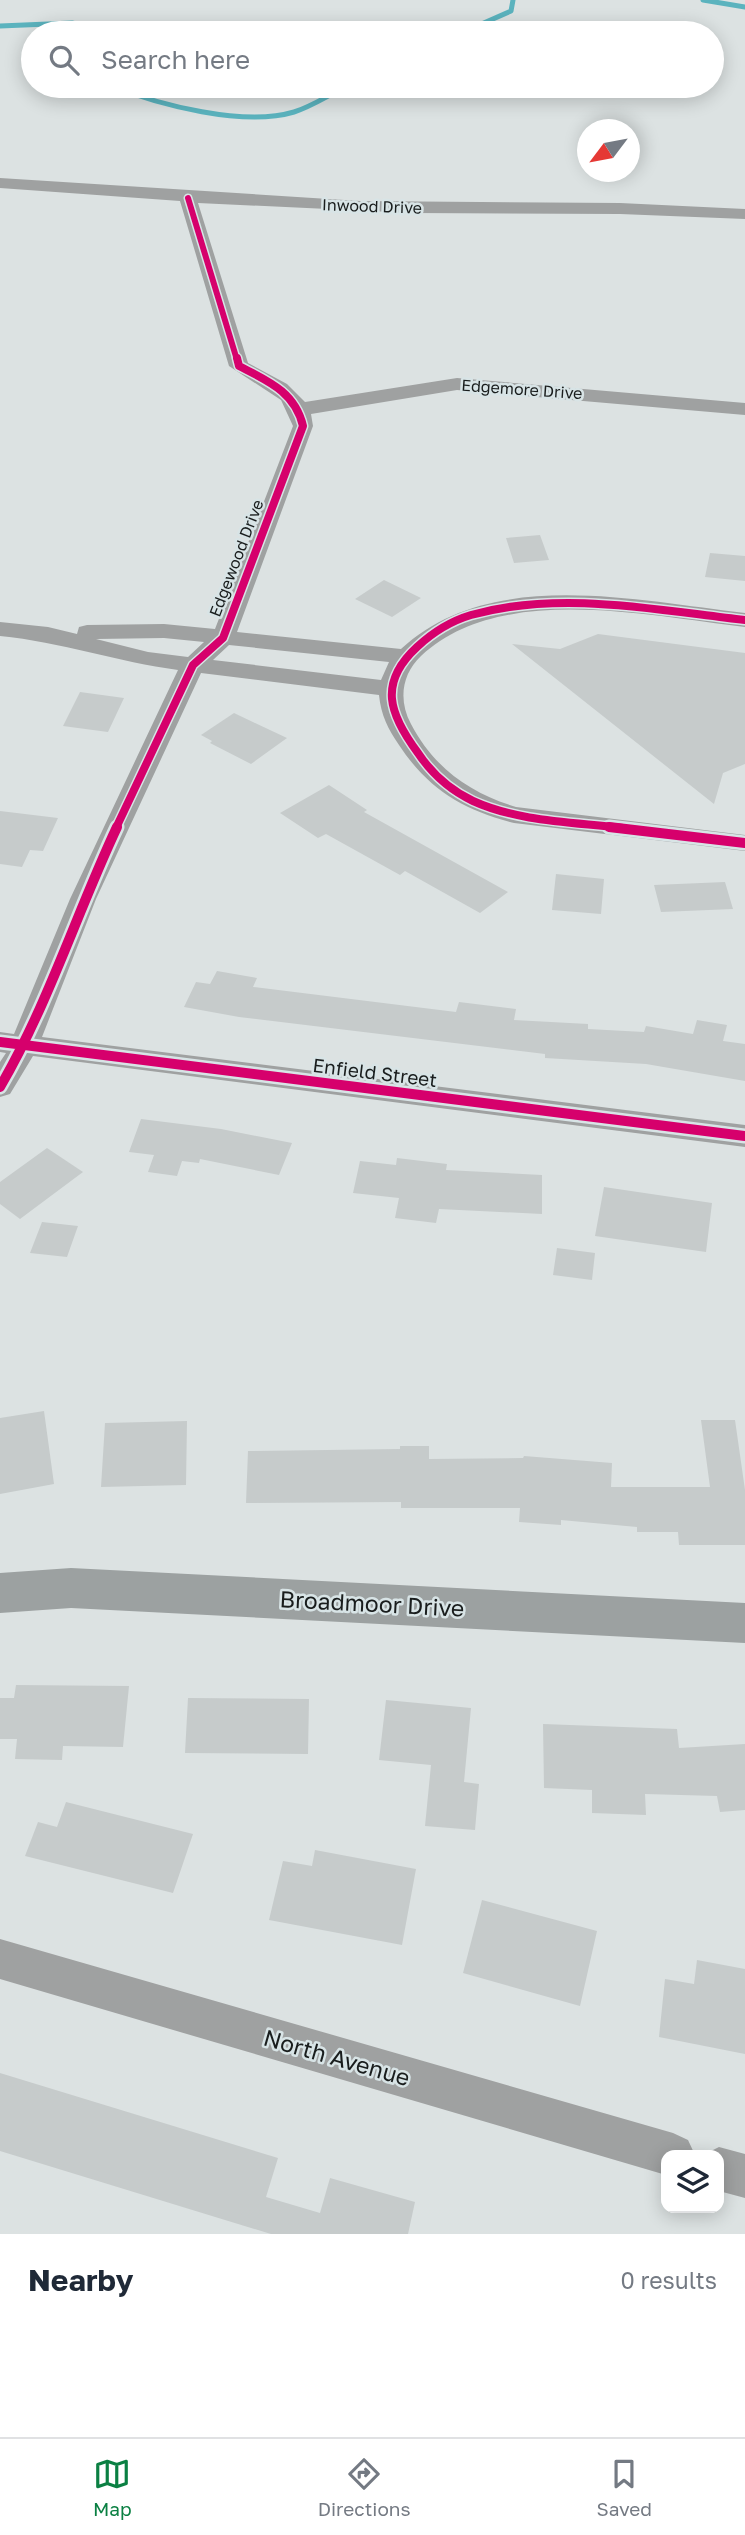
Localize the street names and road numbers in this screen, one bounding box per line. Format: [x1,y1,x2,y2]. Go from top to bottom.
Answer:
street label: Inwood Drive [322,194,422,218]
street label: Edgemore Drive [461,375,583,403]
street label: Edgewood Drive [204,497,268,619]
street label: Enfield Street [312,1053,438,1091]
street label: Broadmoor Drive [279,1584,465,1622]
street label: North Avenue [261,2023,413,2091]

